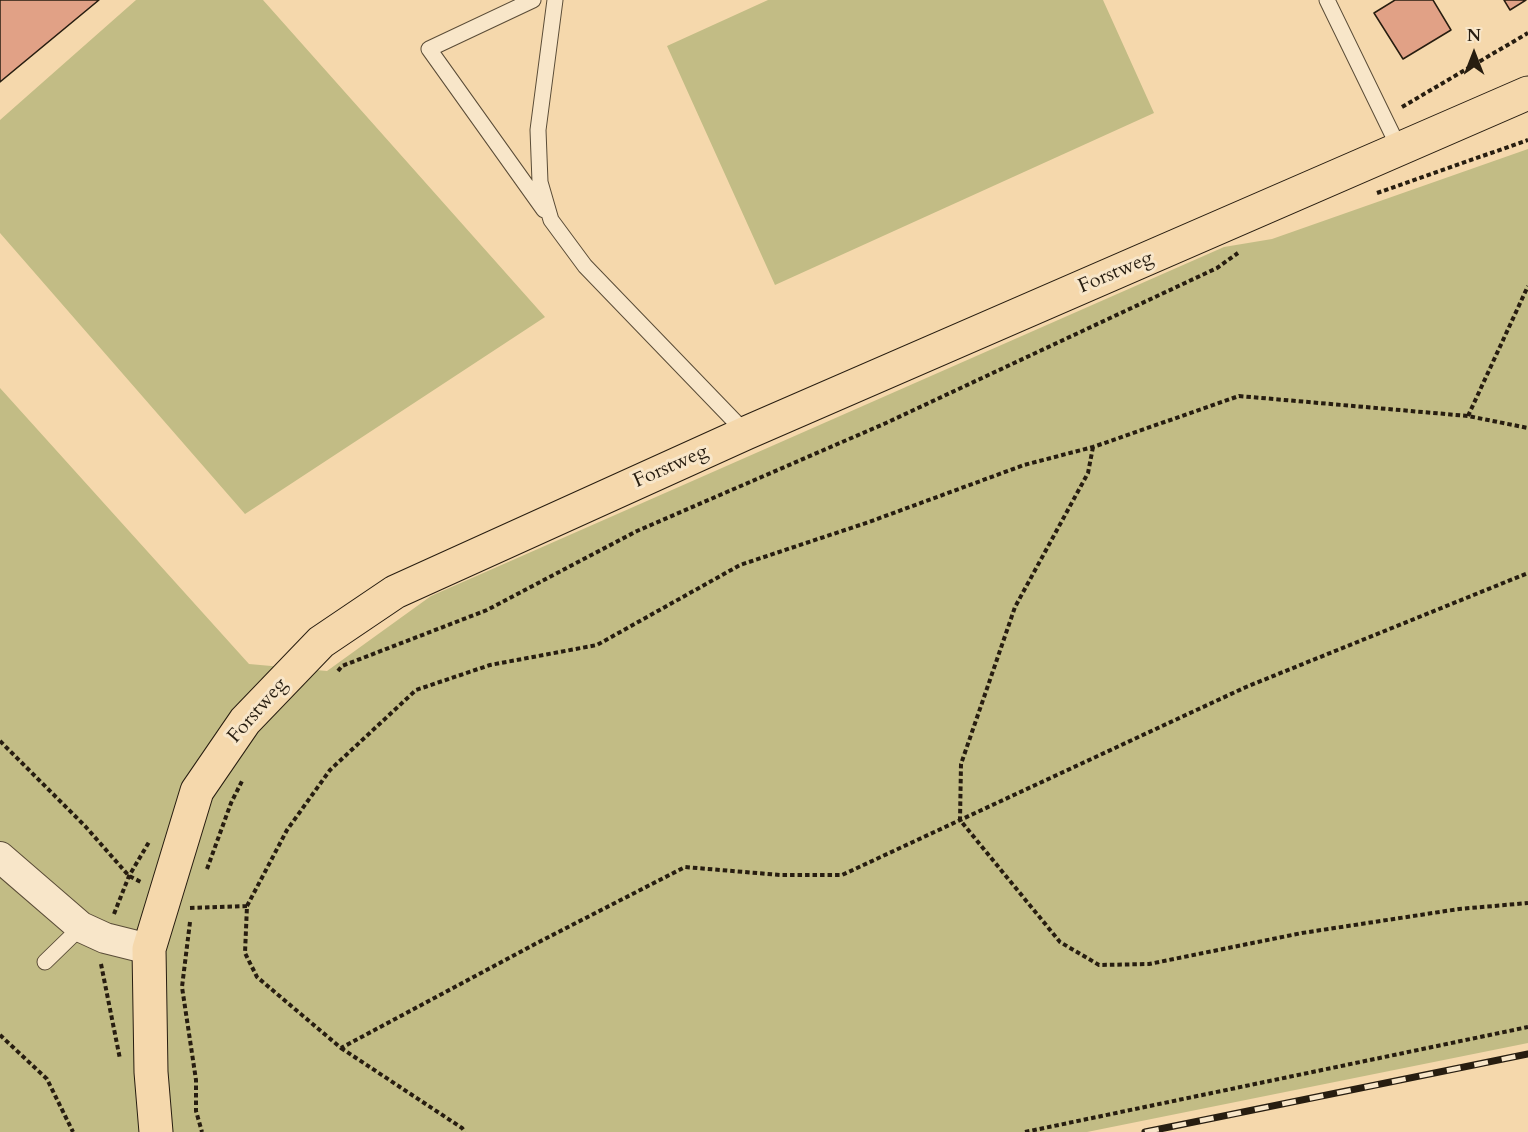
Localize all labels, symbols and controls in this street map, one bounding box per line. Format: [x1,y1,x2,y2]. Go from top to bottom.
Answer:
north arrow [1444,24,1504,84]
text: N [1467,25,1481,47]
street label: Forstweg [1075,247,1157,299]
street label: Forstweg [630,440,712,494]
street label: Forstweg [223,673,293,749]

